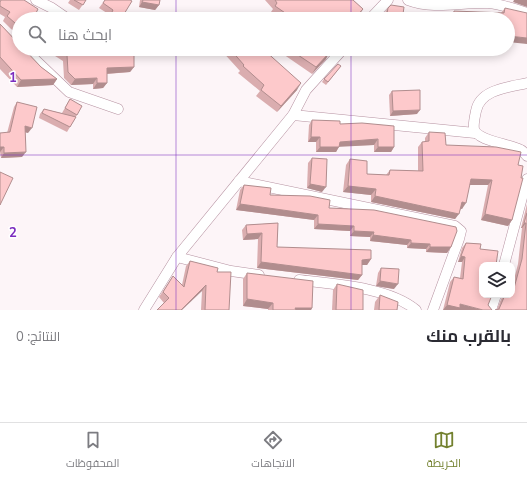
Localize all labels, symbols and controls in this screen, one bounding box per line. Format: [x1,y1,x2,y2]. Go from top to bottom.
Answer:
search box [12,12,515,56]
icon: search [26,23,48,45]
text: ابحث هنا [58,25,112,45]
text: 1 [9,69,17,87]
text: 2 [9,224,17,242]
map controls [479,262,515,298]
button: layers [479,262,515,298]
text: بالقرب منك [426,325,511,348]
text: النتائج: 0 [16,328,60,346]
tab: المحفوظات [66,429,119,473]
tab: الاتجاهات [251,429,295,473]
tab: الخريطة [427,429,461,473]

